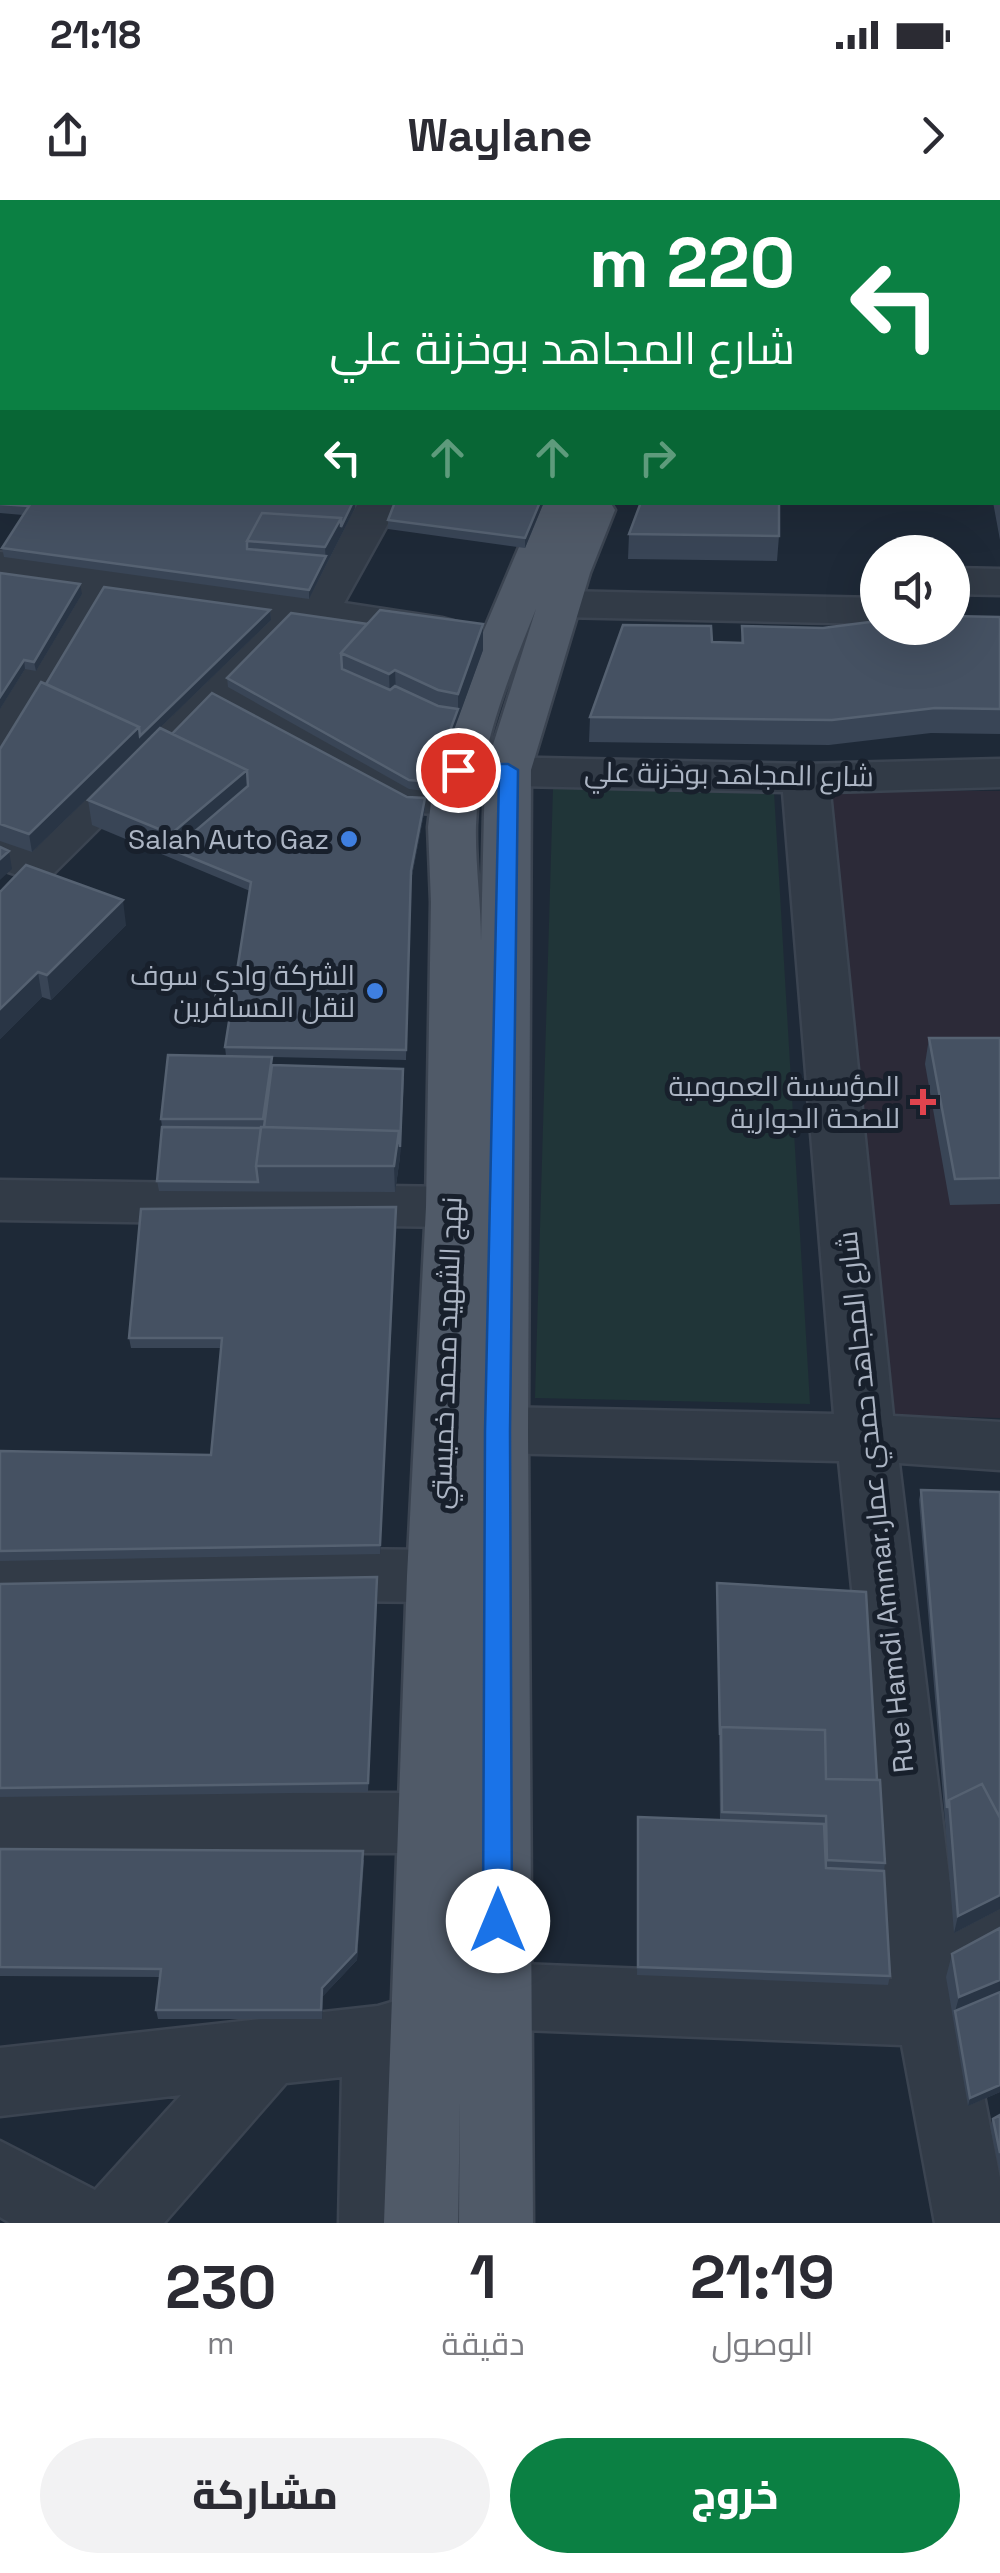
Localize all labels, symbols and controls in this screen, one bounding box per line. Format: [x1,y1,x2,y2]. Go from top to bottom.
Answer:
text: 21:18 [50,11,141,59]
text: Waylane [408,107,592,164]
icon: share [40,108,95,163]
icon: forward [905,108,960,163]
text: 220 m [589,218,795,307]
icon: left [830,240,960,370]
text: شارع المجاهد بوخزنة علي [329,320,795,377]
icon: left [315,430,370,485]
icon: ahead [420,430,475,485]
icon: ahead [525,430,580,485]
icon: right [630,430,685,485]
map controls [860,535,970,645]
button: sound [860,535,970,645]
pin [416,728,501,813]
icon: arrive [431,743,486,798]
street label: شارع المجاهد بوخزنة علي [584,753,874,799]
place label: Salah Auto Gaz [128,821,329,857]
marker: Salah Auto Gaz [338,828,360,850]
place label: الشركة وادي سوف لنقل المسافرين [130,957,355,1025]
marker: الشركة وادي سوف لنقل المسافرين [364,980,386,1002]
place label: المؤسسة العمومية للصحة الجوارية [669,1068,900,1136]
marker: المؤسسة العمومية للصحة الجوارية [910,1089,936,1115]
street label: نهج الشهيد محمد خميستي [423,1196,473,1510]
street label: Rue Hamdi Ammar,شارع المجاهد حمدي عمار [829,1229,925,1775]
position arrow [446,1869,550,1973]
text: 1 [470,2239,497,2316]
text: 21:19 [690,2239,835,2316]
text: 230 [165,2249,276,2326]
text: m [207,2323,235,2363]
text: دقيقة [441,2324,525,2364]
text: الوصول [711,2324,813,2364]
button: مشاركة [40,2438,490,2553]
button: خروج [510,2438,960,2553]

